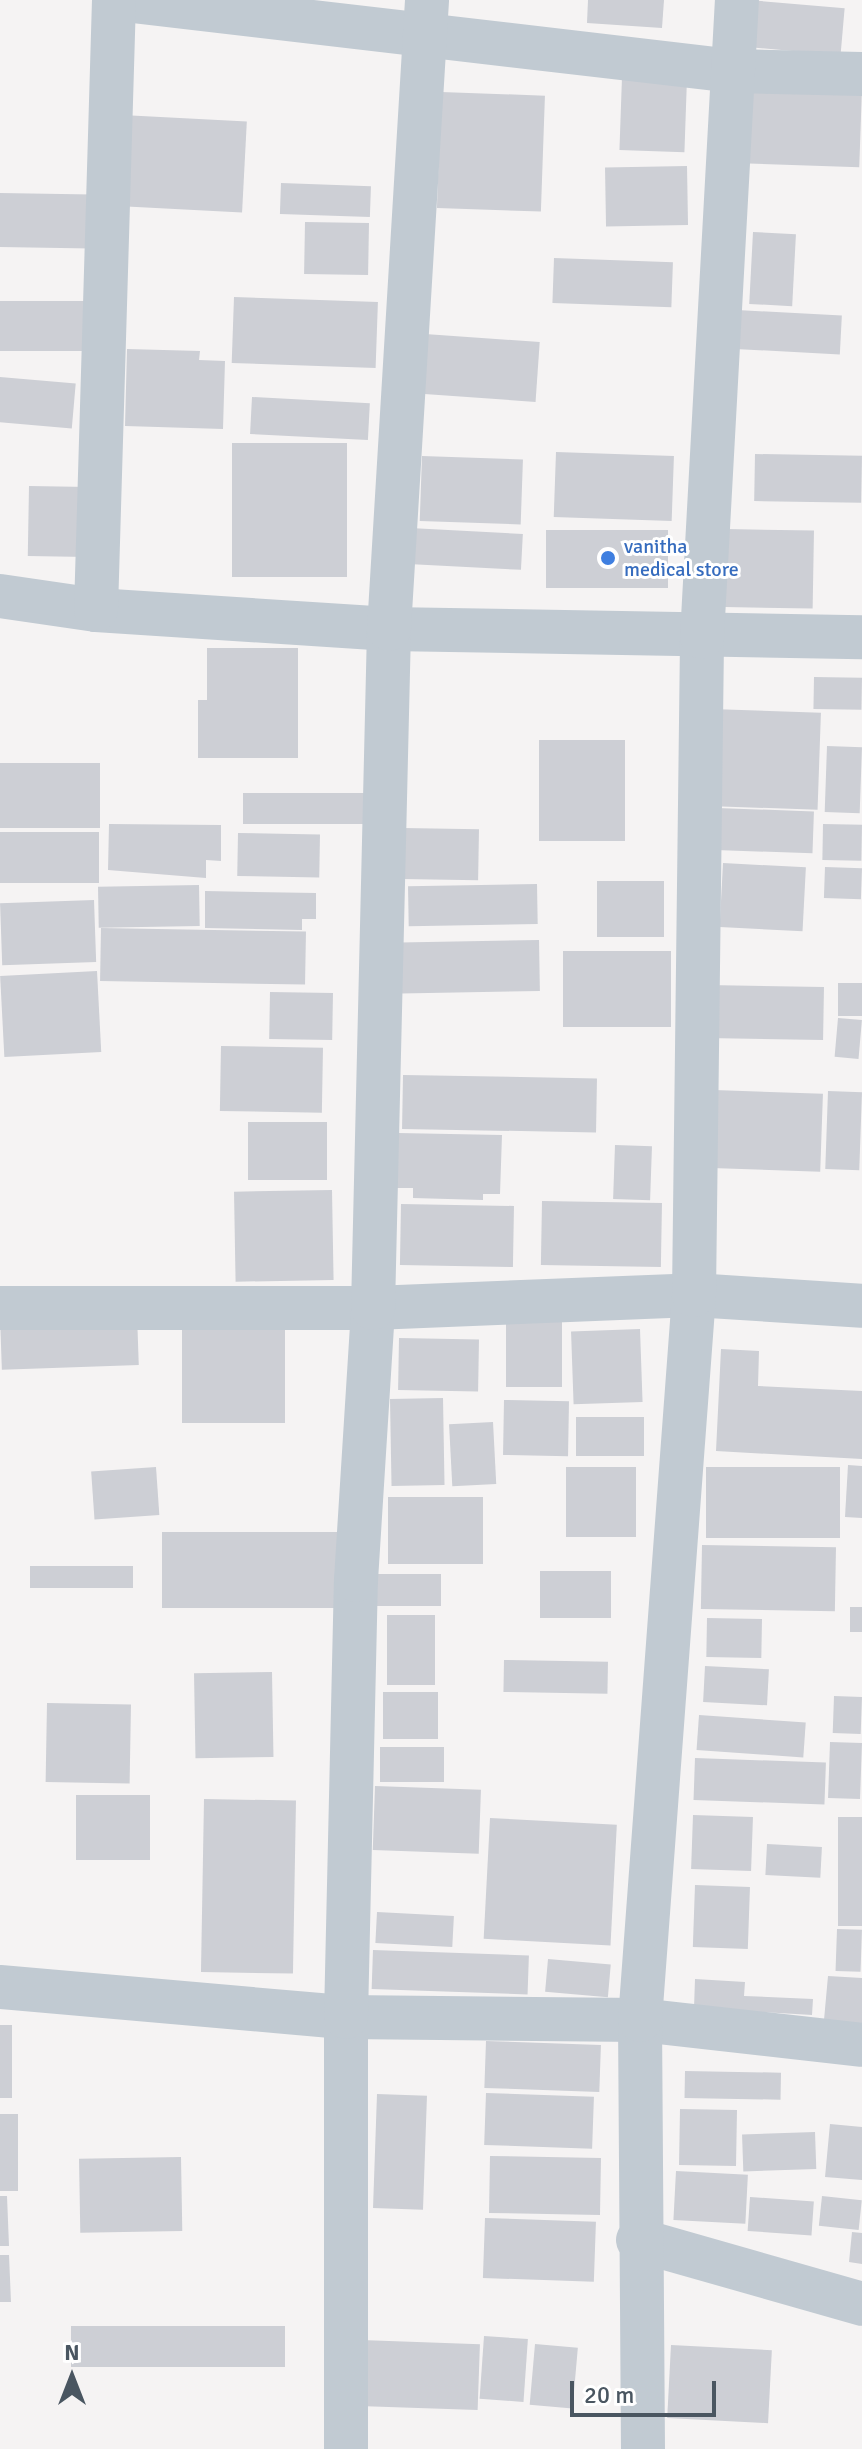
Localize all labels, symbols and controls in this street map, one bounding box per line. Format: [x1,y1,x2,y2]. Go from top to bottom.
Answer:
place label: vanitha medical store [624,534,739,581]
marker: vanitha medical store [599,549,617,567]
north arrow [32,2337,112,2417]
text: N [64,2339,80,2366]
scale bar [574,2365,720,2415]
text: 20 m [584,2380,634,2410]

